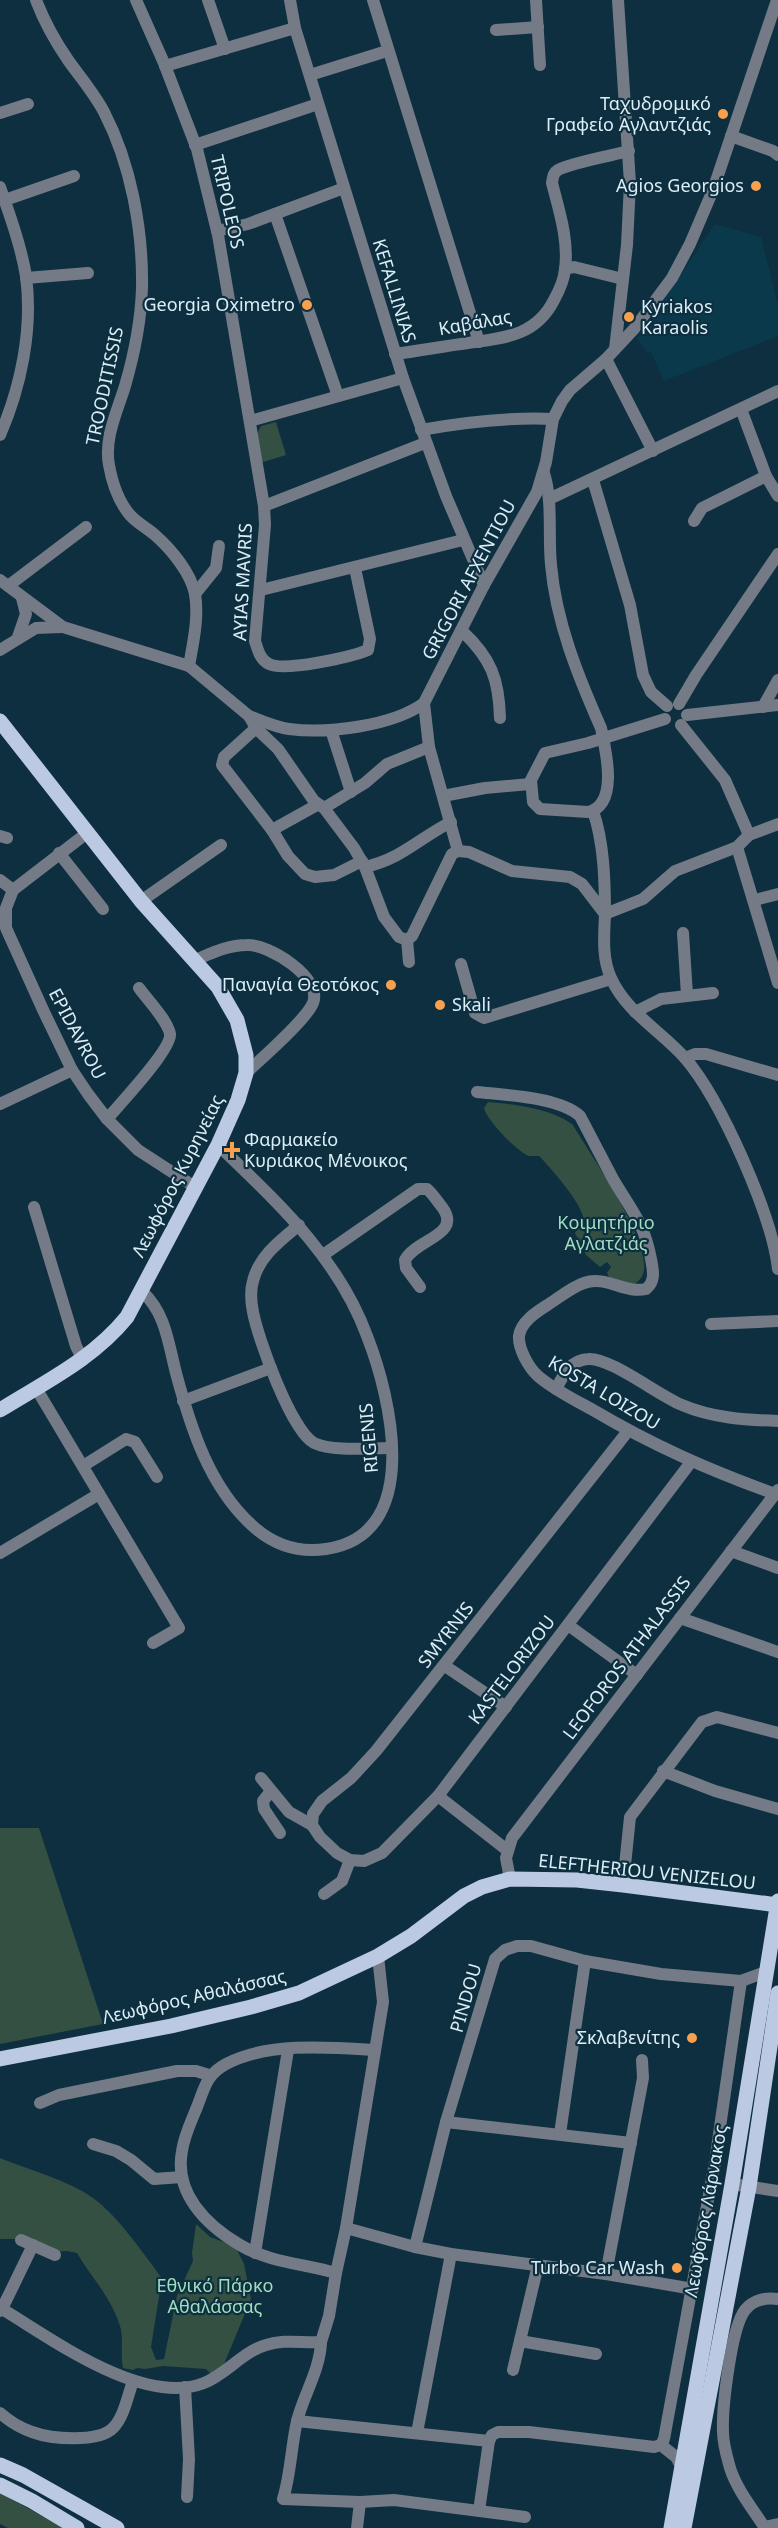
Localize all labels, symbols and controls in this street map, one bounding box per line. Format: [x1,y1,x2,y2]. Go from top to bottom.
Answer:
place label: Ταχυδρομικό Γραφείο Αγλαντζιάς [546,91,711,136]
marker: Ταχυδρομικό Γραφείο Αγλαντζιάς [716,107,730,121]
street label: TRIPOLEOS [206,152,250,251]
place label: Agios Georgios [616,173,744,197]
marker: Agios Georgios [749,179,763,193]
street label: KEFALLINIAS [368,236,422,346]
place label: Georgia Oximetro [143,292,295,316]
place label: Kyriakos Karaolis [641,294,713,339]
marker: Georgia Oximetro [300,298,314,312]
street label: Καβάλας [437,304,513,340]
marker: Kyriakos Karaolis [622,310,636,324]
street label: TROODITISSIS [80,324,128,447]
street label: GRIGORI AFXENTIOU [416,495,520,664]
street label: AYIAS MAVRIS [227,522,257,641]
place label: Παναγία Θεοτόκος [222,972,379,996]
marker: Παναγία Θεοτόκος [384,978,398,992]
street label: EPIDAVROU [44,984,112,1083]
place label: Skali [452,992,491,1016]
marker: Skali [433,998,447,1012]
street label: Λεωφόρος Κυρηνείας [126,1090,229,1261]
place label: Φαρμακείο Κυριάκος Μένοικος [244,1127,408,1172]
marker: Φαρμακείο Κυριάκος Μένοικος [225,1143,239,1157]
park label: Κοιμητήριο Αγλατζιάς [557,1210,655,1255]
street label: KOSTA LOIZOU [544,1349,665,1435]
street label: RIGENIS [353,1402,383,1474]
street label: LEOFOROS ATHALASSIS [557,1571,696,1744]
street label: SMYRNIS [412,1596,479,1672]
street label: KASTELORIZOU [462,1610,560,1729]
street label: ELEFTHERIOU VENIZELOU [537,1848,757,1894]
street label: PINDOU [444,1960,486,2035]
street label: Λεωφόρος Αθαλάσσας [100,1963,288,2029]
place label: Σκλαβενίτης [577,2025,680,2049]
marker: Σκλαβενίτης [685,2031,699,2045]
street label: Λεωφόρος Λάρνακος [678,2122,732,2299]
place label: Turbo Car Wash [531,2255,665,2279]
marker: Turbo Car Wash [670,2261,684,2275]
park label: Εθνικό Πάρκο Αθαλάσσας [157,2273,273,2318]

